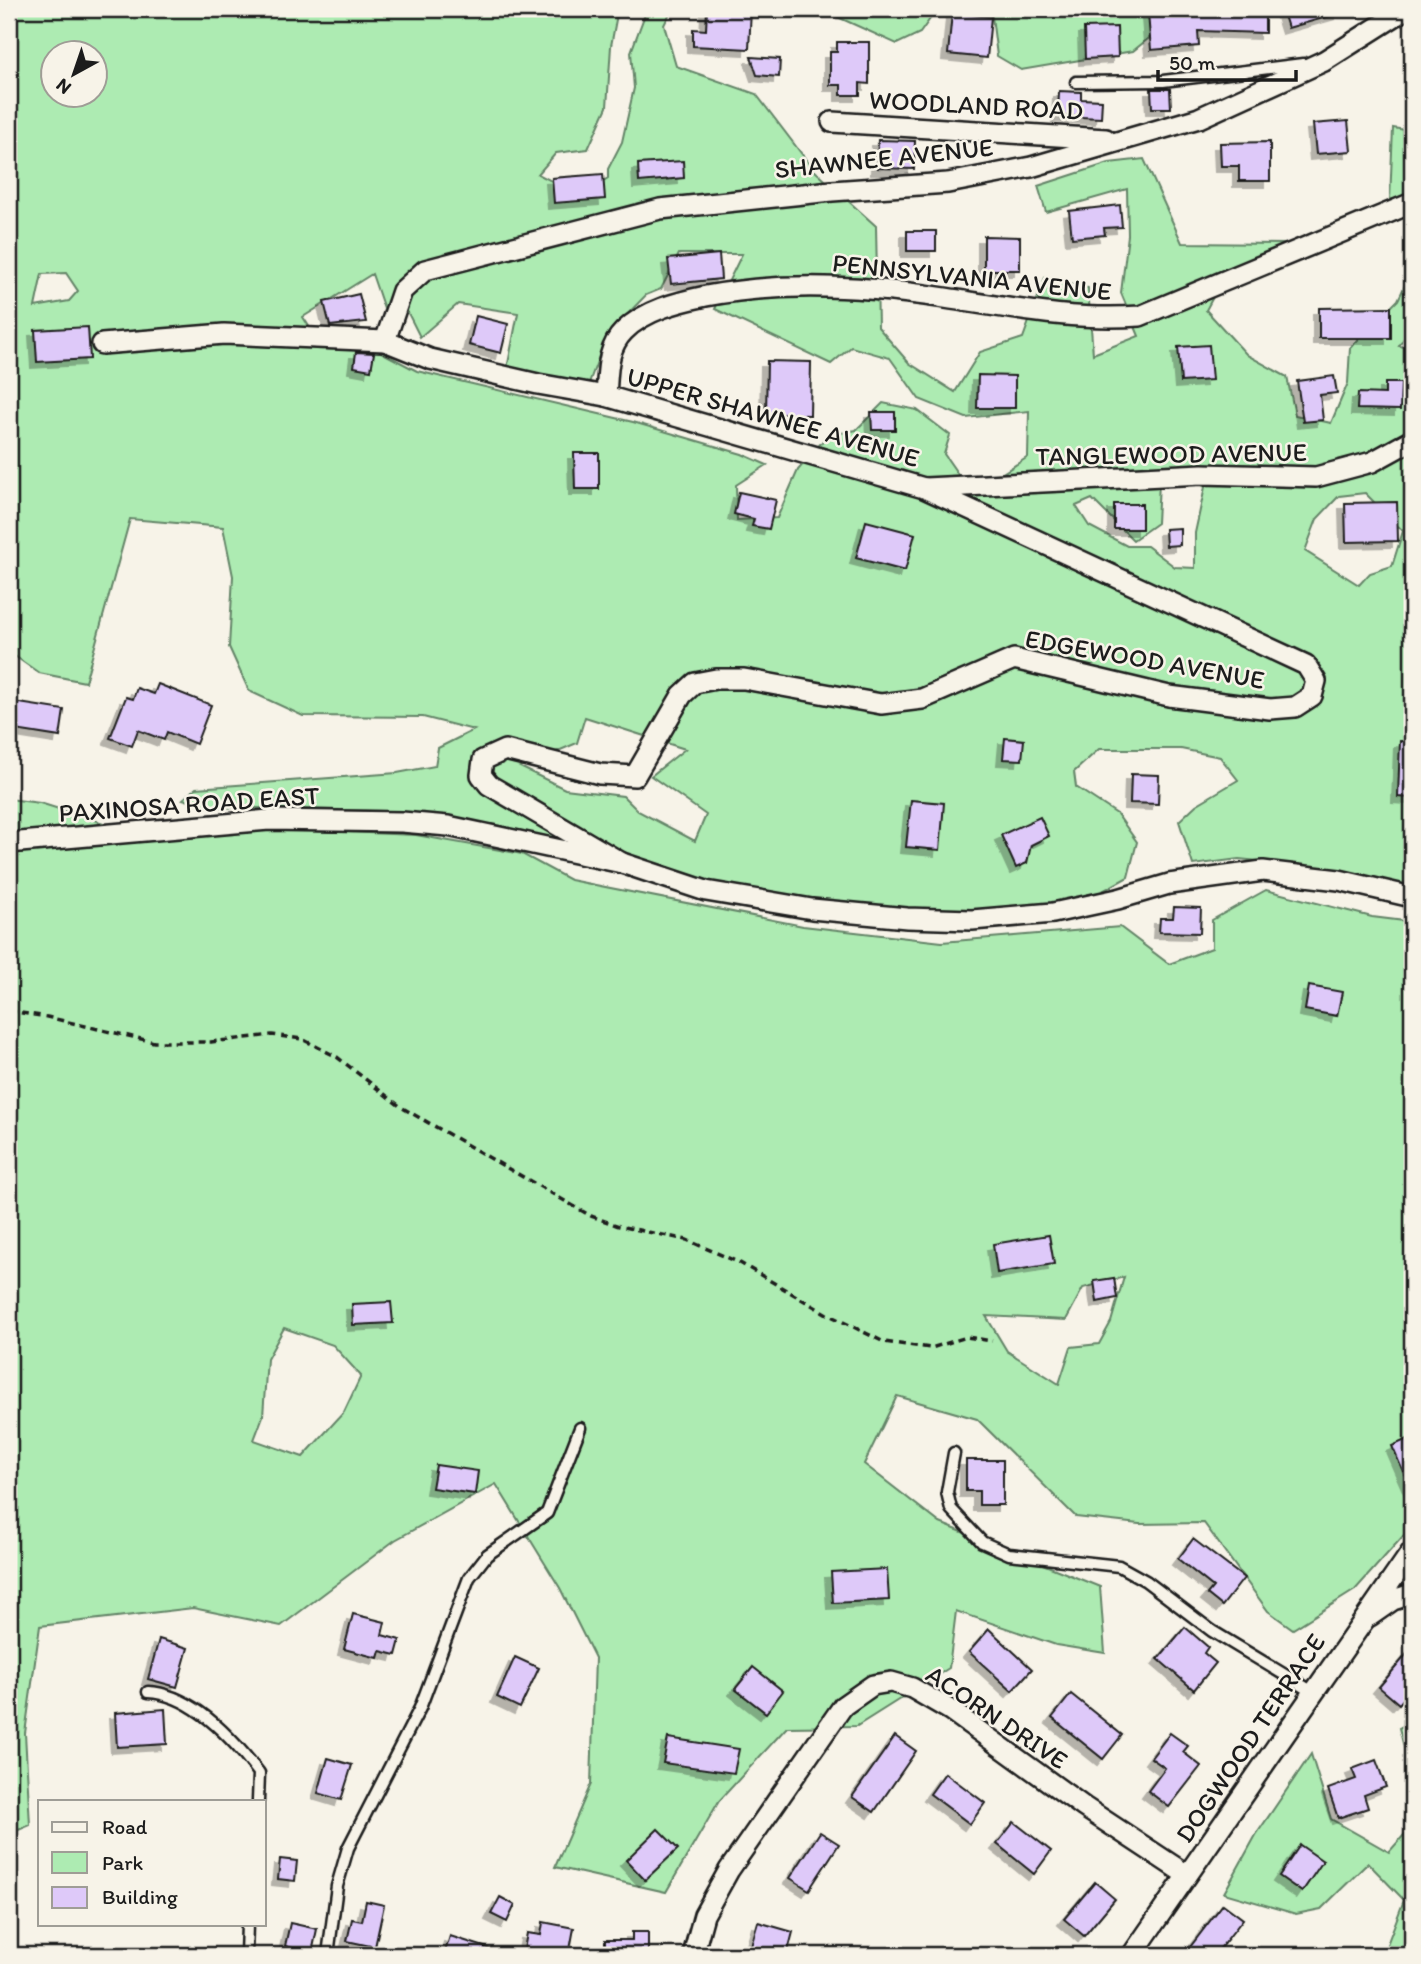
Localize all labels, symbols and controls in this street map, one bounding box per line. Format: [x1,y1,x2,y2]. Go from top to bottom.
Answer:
north arrow [38,38,108,108]
scale bar [1158,38,1297,82]
text: 50 m [1169,50,1216,75]
text: N [51,74,76,100]
street label: WOODLAND ROAD [868,83,1084,127]
street label: SHAWNEE AVENUE [773,131,995,185]
street label: PENNSYLVANIA AVENUE [831,246,1113,308]
street label: UPPER SHAWNEE AVENUE [623,360,923,474]
street label: TANGLEWOOD AVENUE [1035,436,1307,472]
street label: EDGEWOOD AVENUE [1023,622,1267,696]
street label: PAXINOSA ROAD EAST [57,779,321,829]
street label: DOGWOOD TERRACE [1168,1627,1332,1849]
street label: ACORN DRIVE [920,1658,1074,1776]
legend [38,1800,266,1926]
text: Road [102,1814,148,1839]
text: Park [102,1850,144,1875]
text: Building [102,1884,178,1909]

